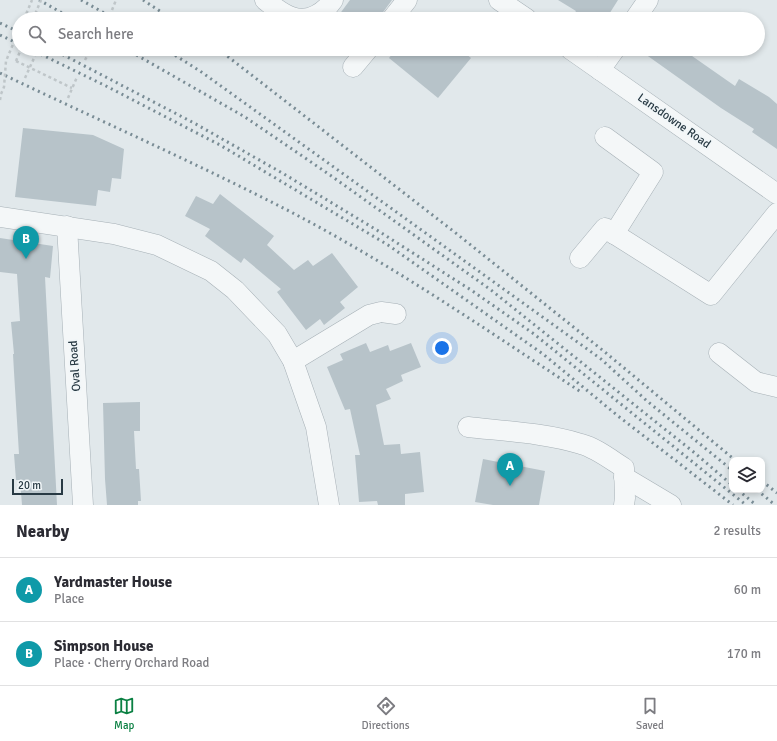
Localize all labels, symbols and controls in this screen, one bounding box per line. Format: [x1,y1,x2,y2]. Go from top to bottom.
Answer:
search box [12,12,765,56]
icon: search [26,23,48,45]
text: Search here [58,25,134,43]
street label: Lansdowne Road [634,90,714,152]
pin: B [13,226,39,259]
your location [432,338,452,358]
street label: Oval Road [66,340,84,392]
pin: A [497,453,523,486]
map controls [729,457,765,493]
button: layers [729,457,765,493]
scale bar [12,477,63,496]
text: 20 m [18,479,41,492]
text: Nearby [16,521,69,542]
text: 2 results [713,523,761,539]
text: Yardmaster House [54,573,172,591]
text: A [25,582,33,598]
text: 60 m [734,582,761,598]
text: Place [54,591,84,607]
text: Simpson House [54,637,153,655]
text: B [25,646,33,662]
text: 170 m [727,646,761,662]
text: Place · Cherry Orchard Road [54,655,209,671]
tab: Map [113,695,135,732]
tab: Directions [362,695,410,732]
tab: Saved [636,695,664,732]

